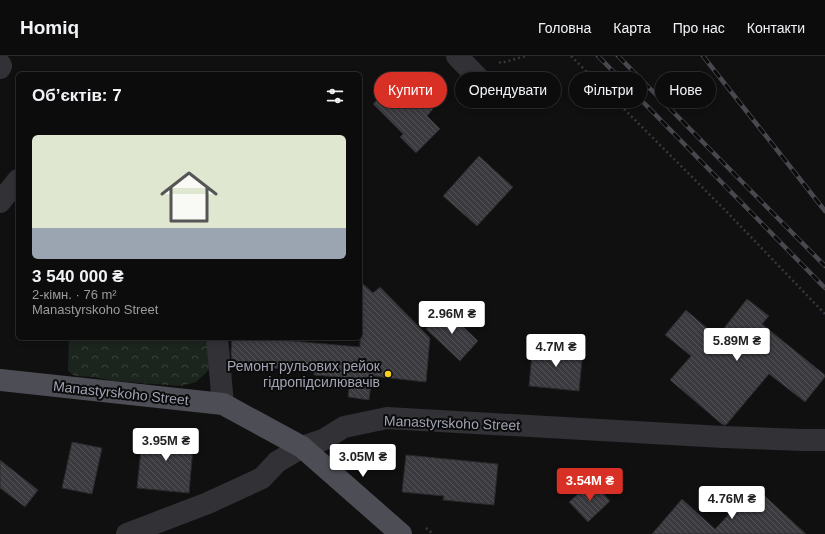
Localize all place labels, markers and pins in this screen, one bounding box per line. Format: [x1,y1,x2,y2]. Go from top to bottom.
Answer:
pin: 2.96M ₴ [415,301,489,335]
pin: 5.89M ₴ [700,328,774,362]
pin: 4.7M ₴ [523,334,589,368]
place label: Ремонт рульових рейок гідропідсилювачів [227,358,381,390]
marker: Ремонт рульових рейок гідропідсилювачів [383,369,393,379]
pin: 3.95M ₴ [129,428,203,462]
pin: 3.05M ₴ [326,444,400,478]
pin: 3.54M ₴ [553,468,627,502]
pin: 4.76M ₴ [695,486,769,520]

